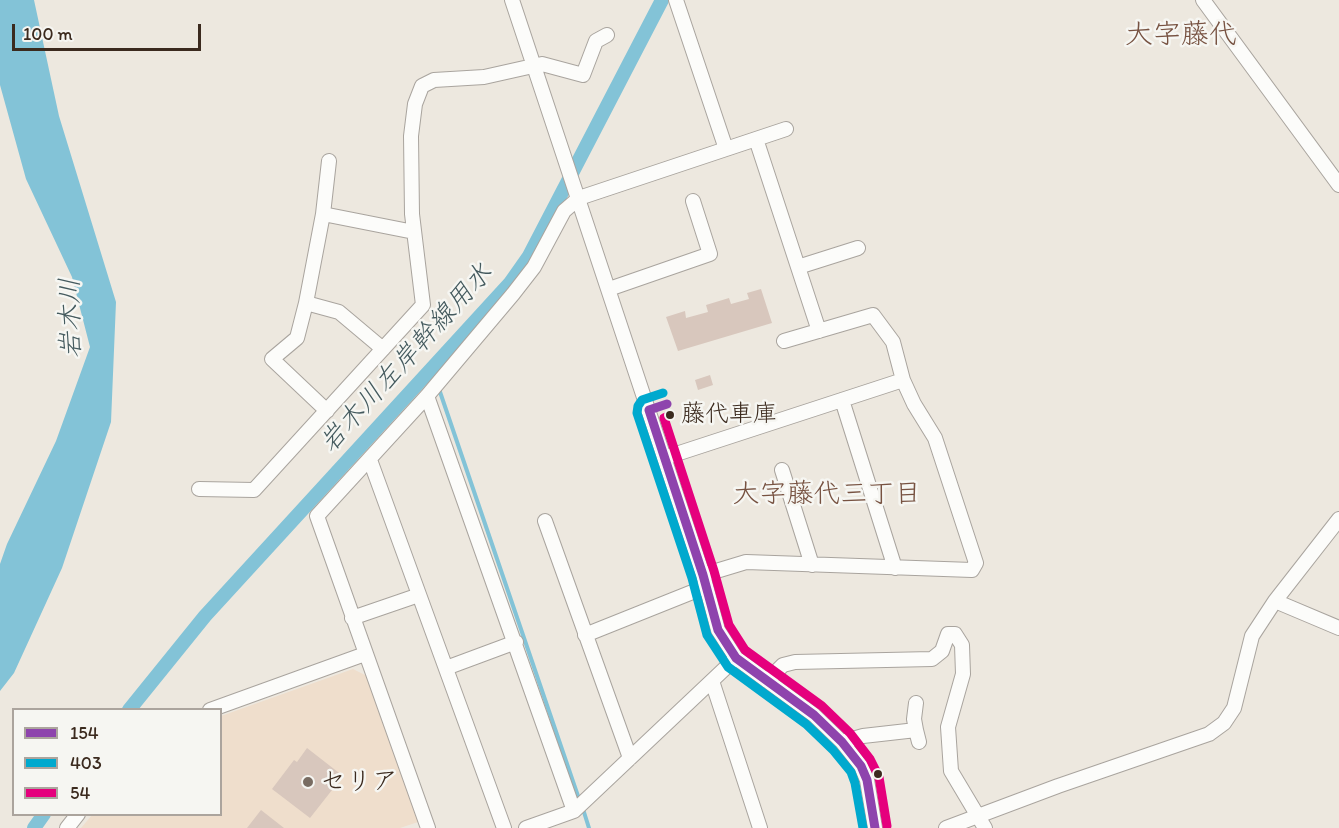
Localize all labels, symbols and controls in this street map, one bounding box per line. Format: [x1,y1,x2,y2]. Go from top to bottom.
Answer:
scale bar [15,12,204,50]
district label: 大字藤代 [1125,19,1237,53]
text: 100 m [23,23,73,45]
water label: 岩木川左岸幹線用水 [314,258,500,460]
water label: 岩木川 [55,277,89,359]
place label: 藤代車庫 [681,401,777,429]
marker: 藤代車庫 [664,409,676,421]
district label: 大字藤代三丁目 [733,479,921,511]
legend [12,708,222,816]
text: 154 [70,722,99,744]
text: 403 [70,752,102,774]
place label: セリア [320,766,398,798]
unlabelled marker [872,768,884,780]
marker: セリア [301,775,315,789]
text: 54 [70,782,90,804]

